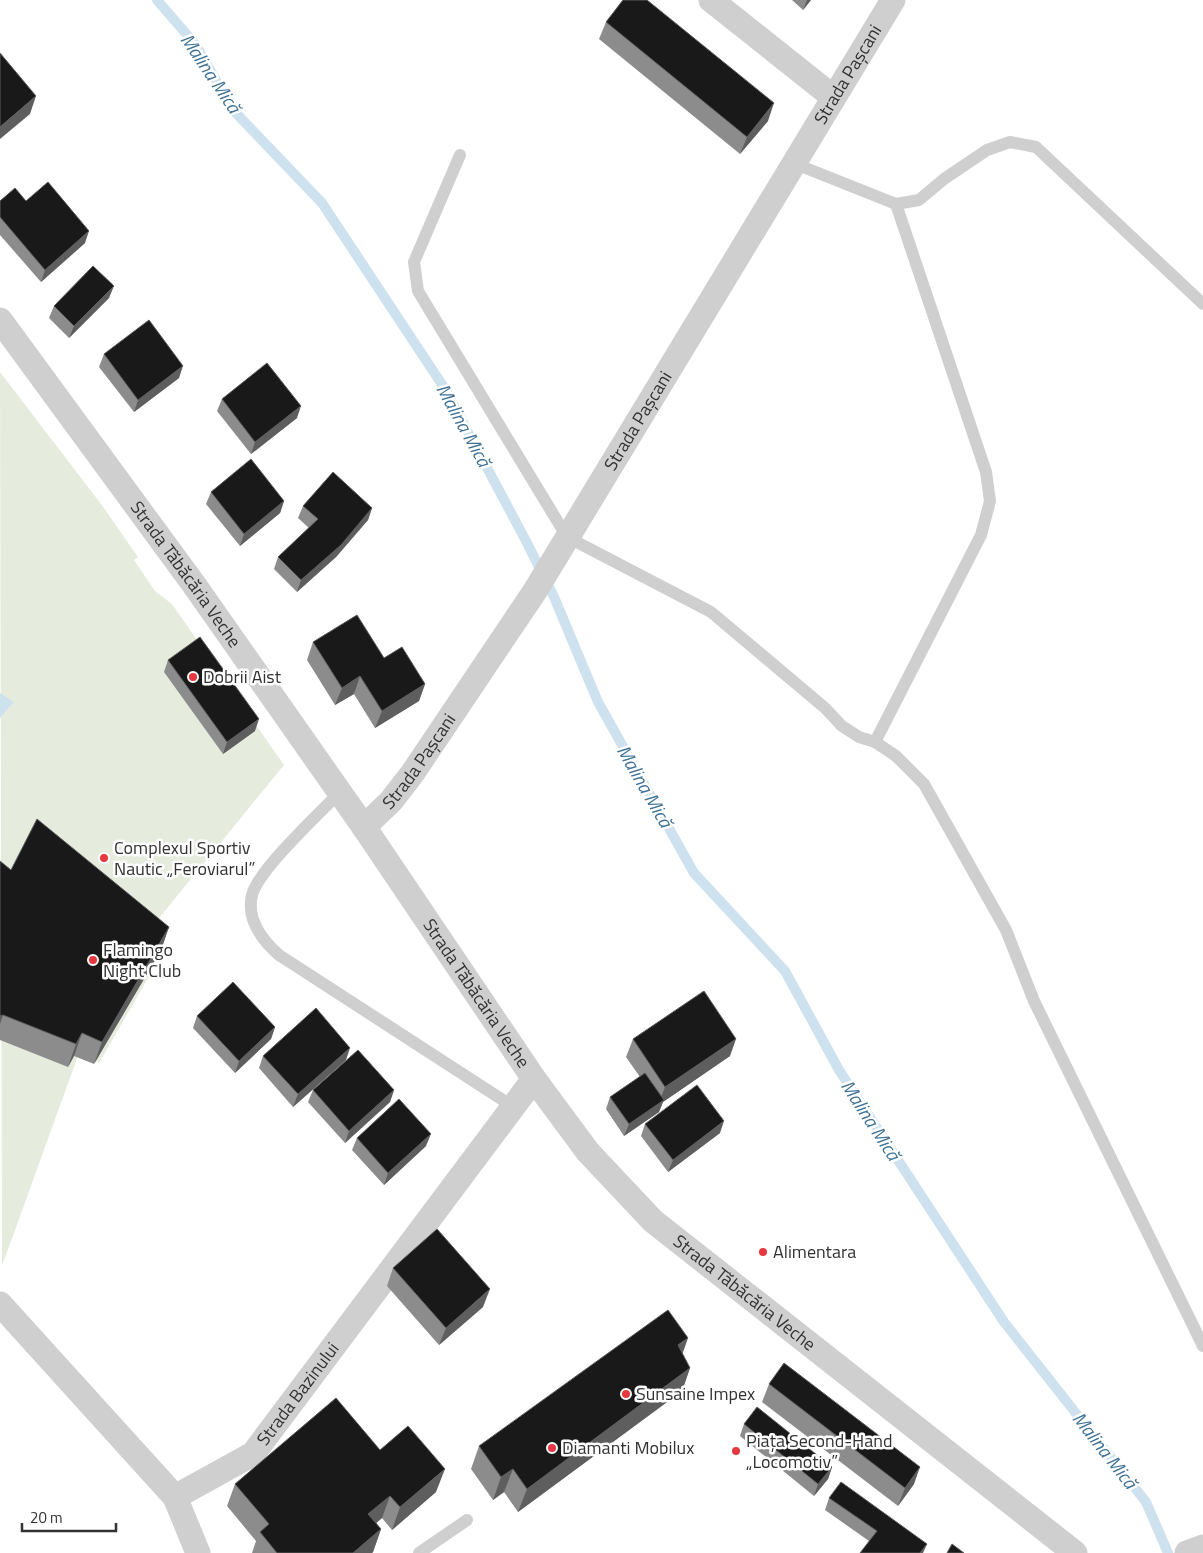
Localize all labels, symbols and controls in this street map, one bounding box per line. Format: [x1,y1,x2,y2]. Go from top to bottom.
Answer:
street label: Strada Pașcani [807,19,888,129]
water label: Malina Mică [174,27,250,121]
street label: Strada Pașcani [597,366,678,476]
water label: Malina Mică [430,378,500,474]
street label: Strada Tăbăcăria Veche [124,495,248,653]
place label: Dobrii Aist [203,663,282,690]
marker: Dobrii Aist [187,671,199,683]
street label: Strada Pașcani [376,708,462,816]
water label: Malina Mică [610,739,682,835]
place label: Complexul Sportiv Nautic „Feroviarul” [114,834,255,882]
marker: Complexul Sportiv Nautic „Feroviarul” [98,852,110,864]
street label: Strada Tăbăcăria Veche [417,913,537,1073]
place label: Flamingo Night Club [103,936,181,984]
marker: Flamingo Night Club [87,954,99,966]
water label: Malina Mică [834,1074,910,1168]
street label: Strada Tăbăcăria Veche [668,1228,822,1357]
place label: Alimentara [773,1238,856,1265]
marker: Alimentara [757,1246,769,1258]
street label: Strada Bazinului [250,1336,345,1451]
place label: Sunsaine Impex [636,1380,755,1407]
marker: Sunsaine Impex [620,1388,632,1400]
water label: Malina Mică [1066,1405,1146,1497]
place label: Piața Second-Hand „Locomotiv” [746,1427,892,1475]
place label: Diamanti Mobilux [562,1434,694,1461]
marker: Diamanti Mobilux [546,1442,558,1454]
marker: Piața Second-Hand „Locomotiv” [730,1445,742,1457]
scale bar [22,1500,116,1532]
text: 20 m [30,1506,63,1529]

